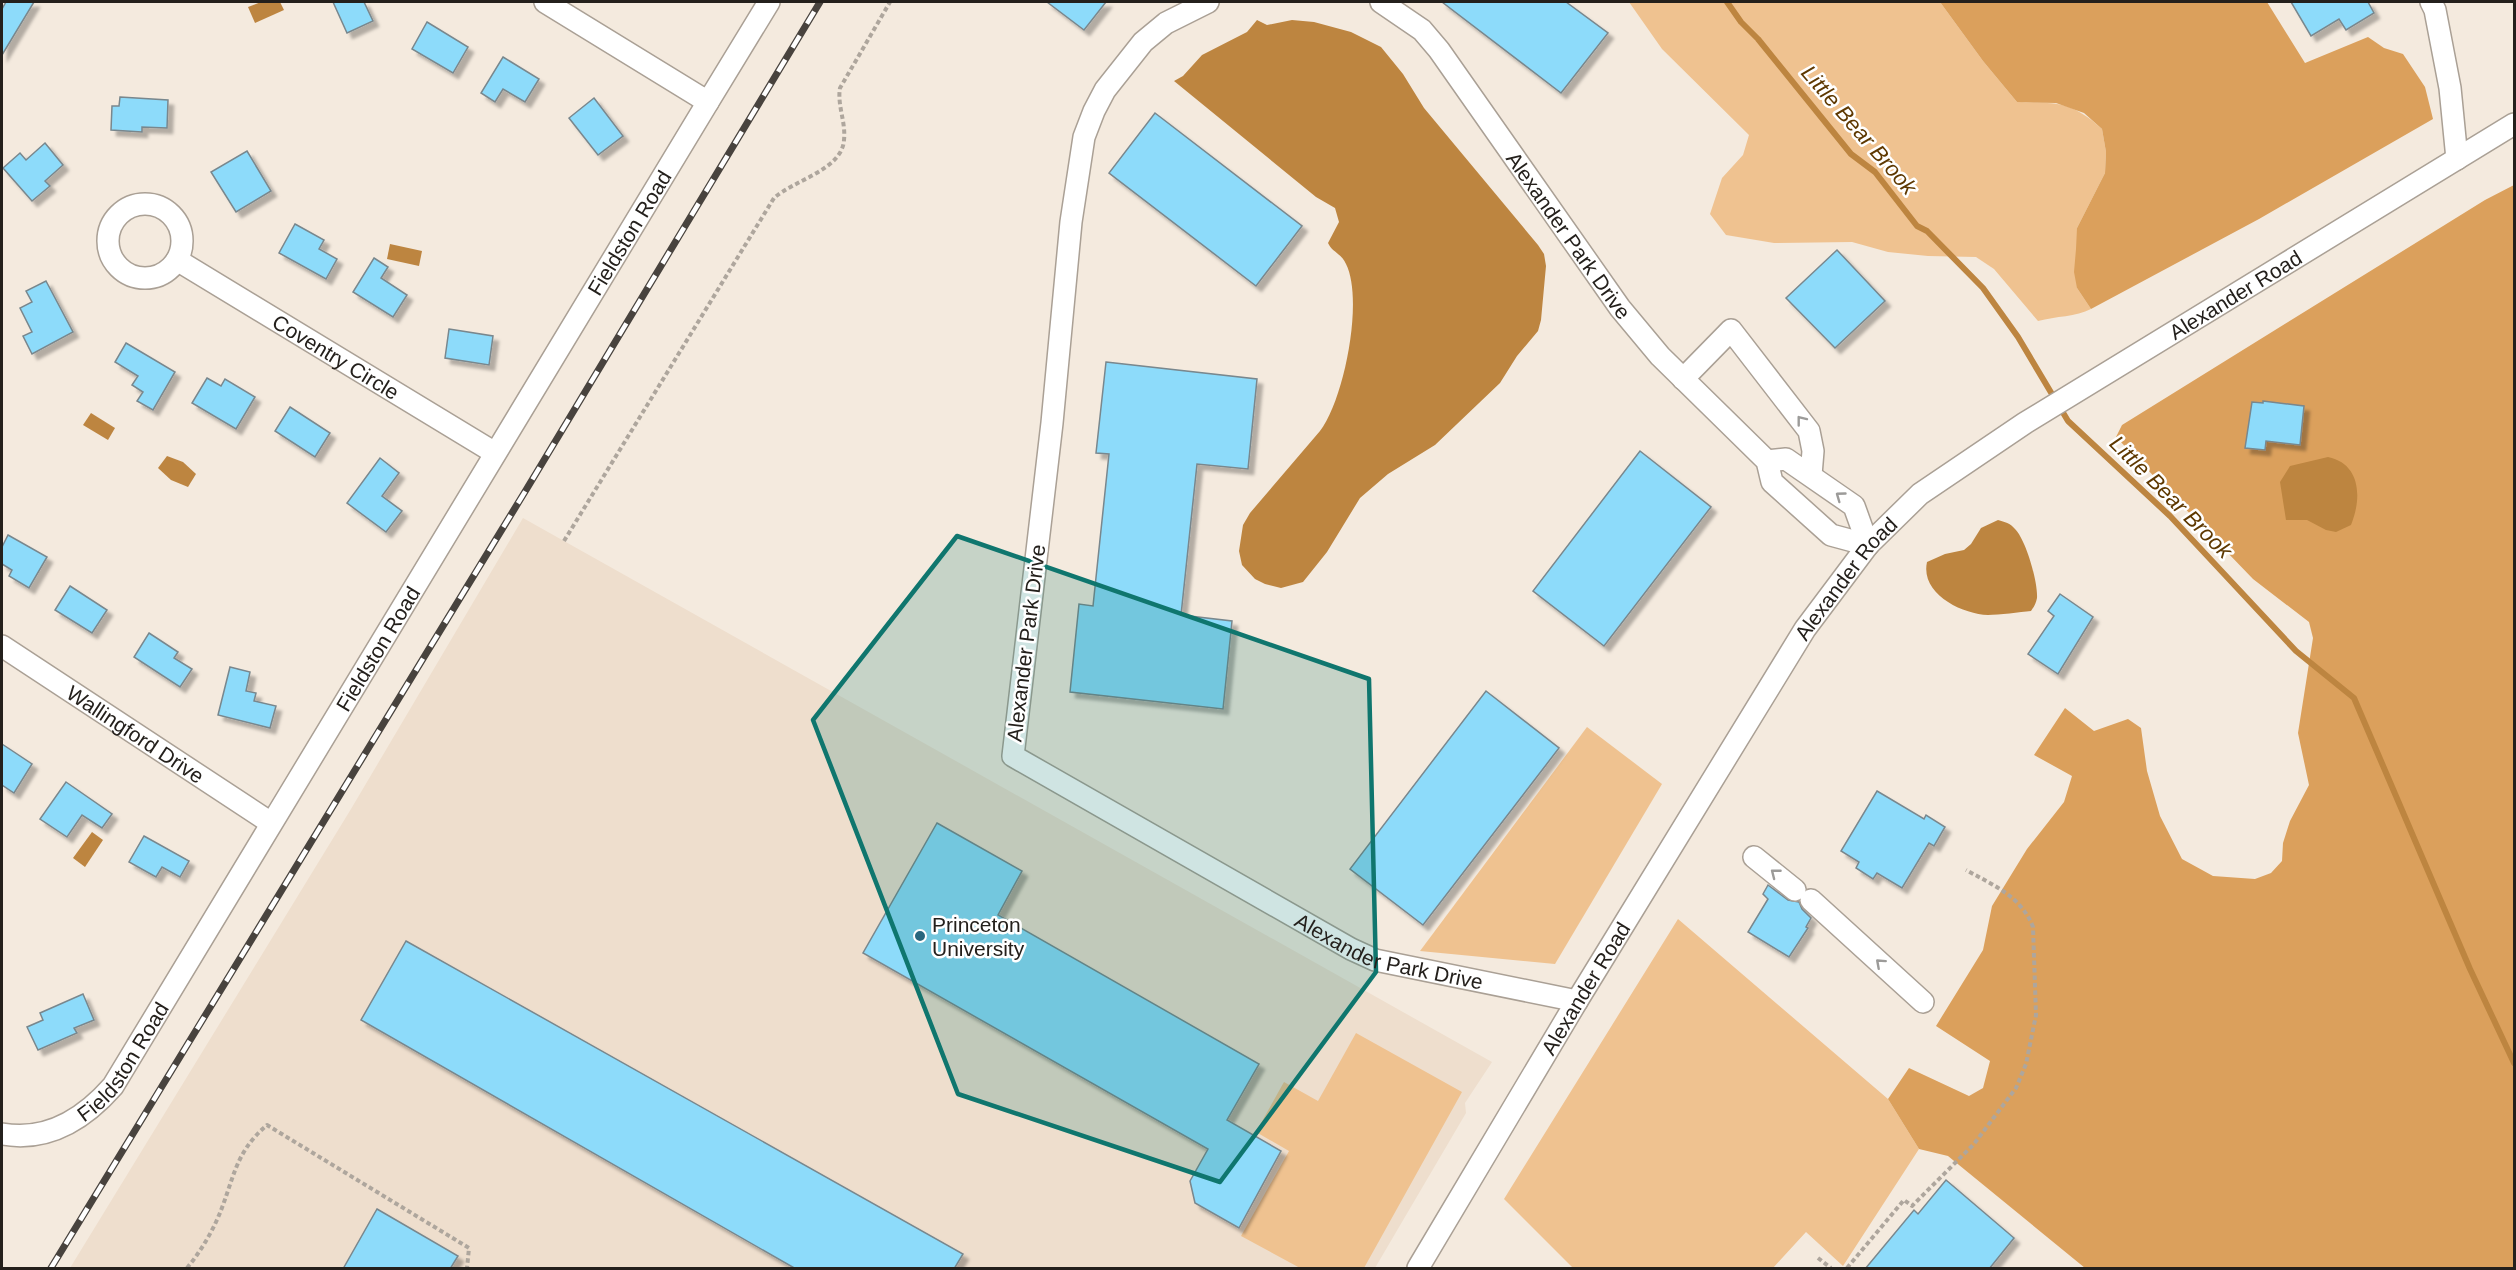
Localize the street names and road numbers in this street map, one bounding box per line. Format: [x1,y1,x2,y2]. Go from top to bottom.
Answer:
street label: Alexander Park Drive [1502,147,1635,323]
street label: Fieldston Road [583,166,675,299]
street label: Alexander Road [2165,245,2305,344]
street label: Coventry Circle [269,309,403,404]
street label: Alexander Road [1790,512,1901,644]
street label: Alexander Park Drive [1002,543,1050,743]
street label: Fieldston Road [331,582,424,715]
street label: Wallingford Drive [63,681,208,787]
street label: Alexander Park Drive [1291,908,1485,993]
street label: Alexander Road [1536,918,1634,1059]
street label: Fieldston Road [73,998,172,1126]

